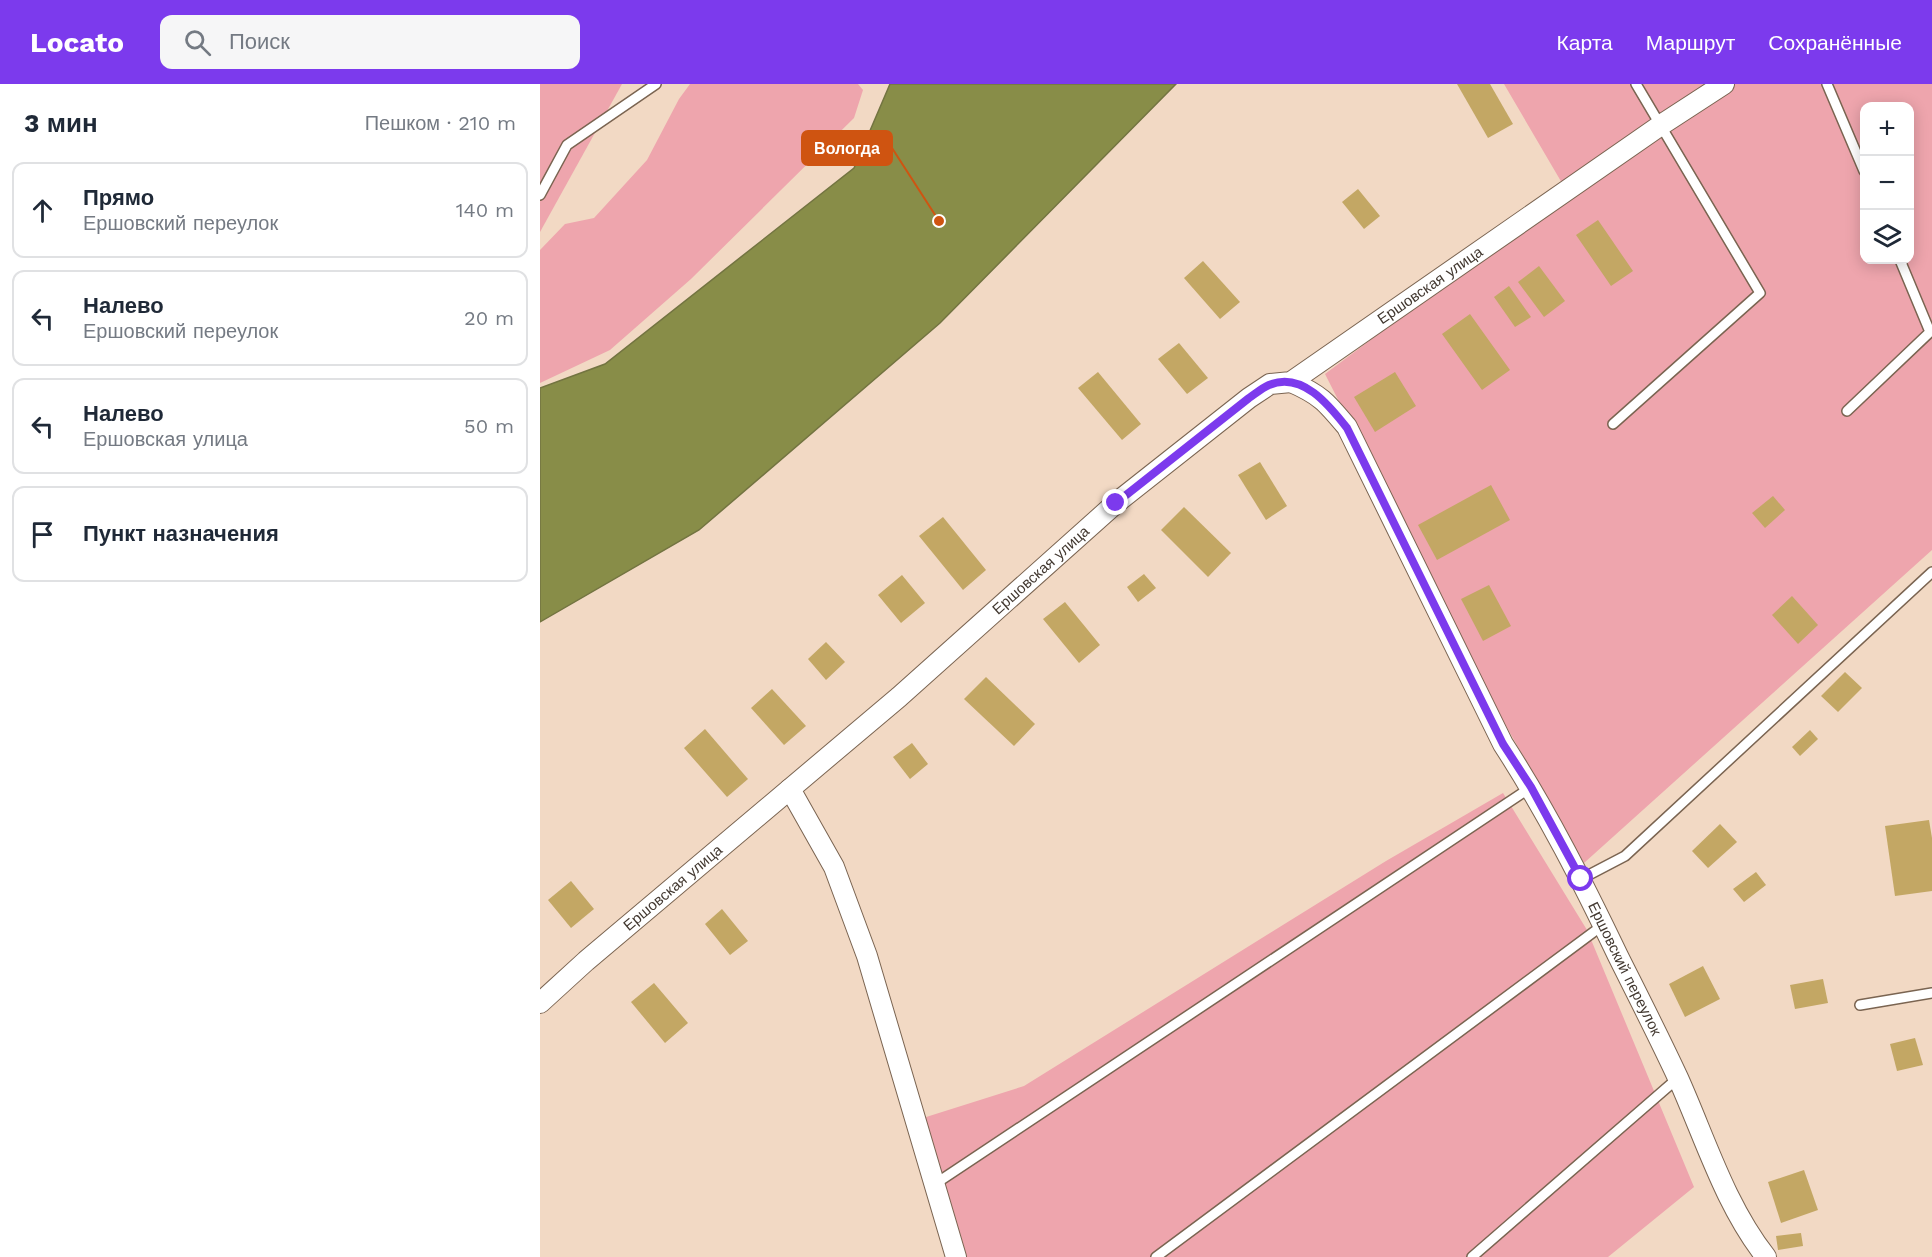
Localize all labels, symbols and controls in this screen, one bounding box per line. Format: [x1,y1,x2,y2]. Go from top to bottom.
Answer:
search box [160,15,580,69]
text: Locato [30,26,124,59]
icon: search [181,26,214,59]
text: Поиск [229,29,290,54]
text: Карта [1557,30,1613,55]
text: Маршрут [1646,30,1735,55]
text: Сохранённые [1768,30,1902,55]
map controls [1860,102,1914,264]
button: + [1860,102,1914,156]
text: 3 мин [24,108,98,138]
text: Пешком · 210 m [365,111,516,135]
callout: Вологда [802,131,892,165]
text: Вологда [814,139,880,158]
button: − [1860,156,1914,210]
text: Прямо [83,185,154,210]
icon: ahead [26,194,59,227]
text: 140 m [456,198,514,222]
button: layers [1860,210,1914,264]
text: Ершовский переулок [83,211,278,235]
street label: Ершовская улица [1374,242,1487,328]
text: Налево [83,293,164,318]
icon: left [26,302,59,335]
text: 20 m [464,306,514,330]
text: Ершовский переулок [83,319,278,343]
text: Налево [83,401,164,426]
icon: left [26,410,59,443]
text: 50 m [464,414,514,438]
text: Ершовская улица [83,427,248,451]
route end [1102,489,1128,515]
icon: arrive [26,518,59,551]
text: Пункт назначения [83,521,279,546]
street label: Ершовская улица [989,522,1093,618]
street label: Ершовская улица [620,840,727,934]
route start [1567,865,1593,891]
street label: Ершовский переулок [1584,899,1665,1039]

